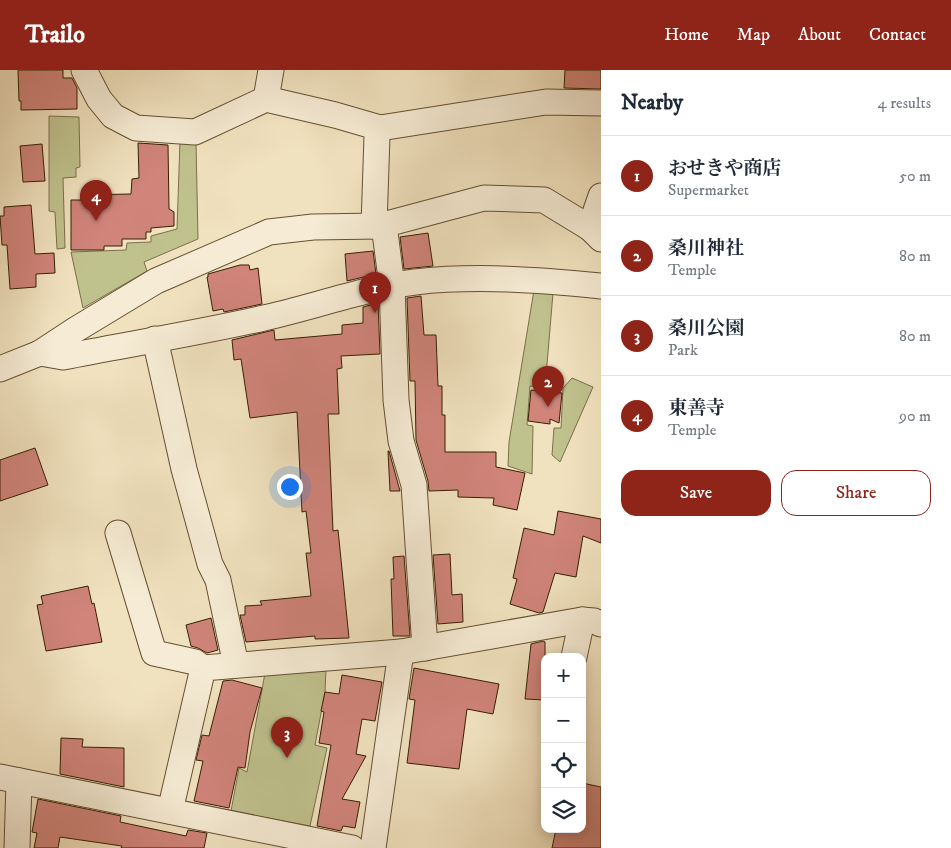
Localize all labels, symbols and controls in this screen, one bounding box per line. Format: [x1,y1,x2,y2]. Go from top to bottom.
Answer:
text: Trailo [25,20,85,50]
text: Home [664,24,709,46]
text: Map [737,24,770,46]
text: About [798,24,841,46]
text: Contact [869,24,926,46]
text: Nearby [621,90,683,116]
text: 4 results [878,93,931,113]
text: おせきや商店 [668,157,781,180]
text: 1 [634,166,640,186]
text: 50 m [899,166,931,186]
pin: 4 [80,180,112,221]
text: Supermarket [668,180,749,200]
text: 桑川神社 [668,237,744,260]
text: 2 [633,246,641,266]
text: 80 m [899,246,931,266]
text: Temple [668,260,716,280]
pin: 1 [359,272,391,313]
text: 桑川公園 [668,317,744,340]
text: 3 [634,326,640,346]
text: 80 m [899,326,931,346]
text: Park [668,340,698,360]
pin: 2 [532,366,564,407]
text: 東善寺 [668,397,725,420]
text: 4 [632,406,642,426]
text: 90 m [899,406,931,426]
text: Temple [668,420,716,440]
button: Save [621,470,771,516]
button: Share [781,470,931,516]
your location [277,474,303,500]
map controls [541,653,586,833]
button: + [541,653,586,698]
button: − [541,698,586,743]
pin: 3 [271,717,303,758]
button: locate [541,743,586,788]
button: layers [541,788,586,833]

